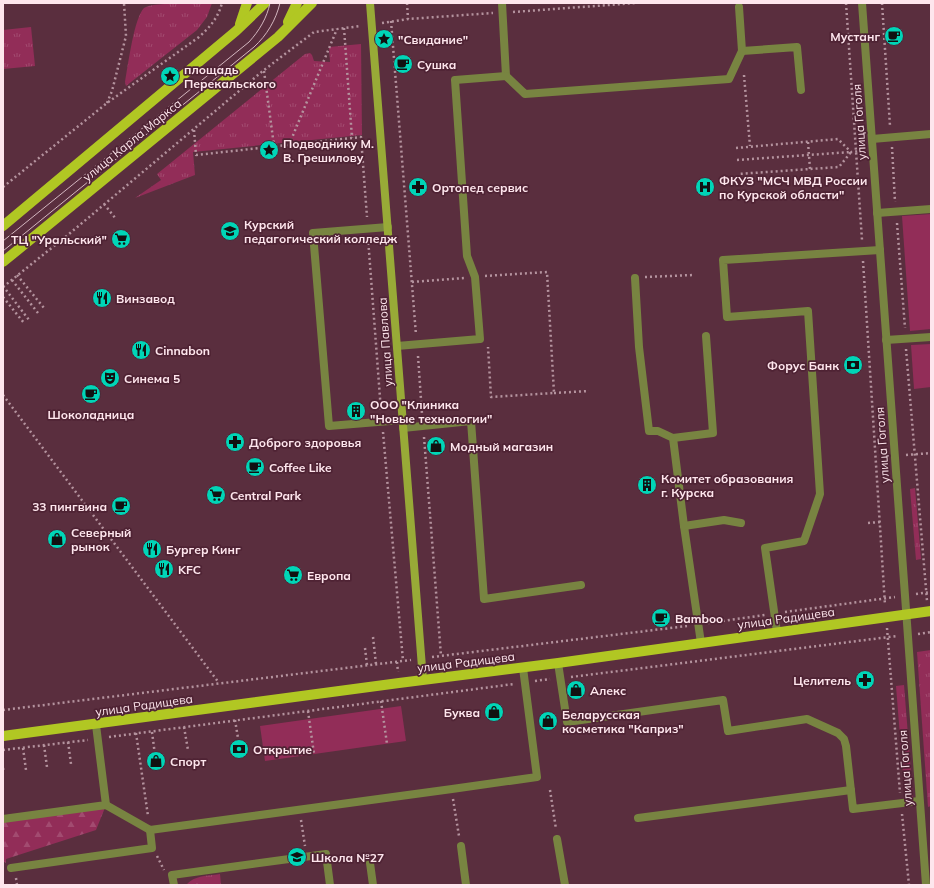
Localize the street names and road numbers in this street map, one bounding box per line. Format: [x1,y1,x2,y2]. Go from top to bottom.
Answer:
street label: улица Гоголя [849,83,869,161]
street label: улица Карла Маркса [80,96,184,184]
street label: улица Павлова [374,297,396,387]
street label: улица Гоголя [872,406,892,484]
street label: улица Радищева [736,604,836,632]
street label: улица Радищева [416,649,516,675]
street label: улица Радищева [94,691,194,719]
street label: улица Гоголя [895,729,915,807]

